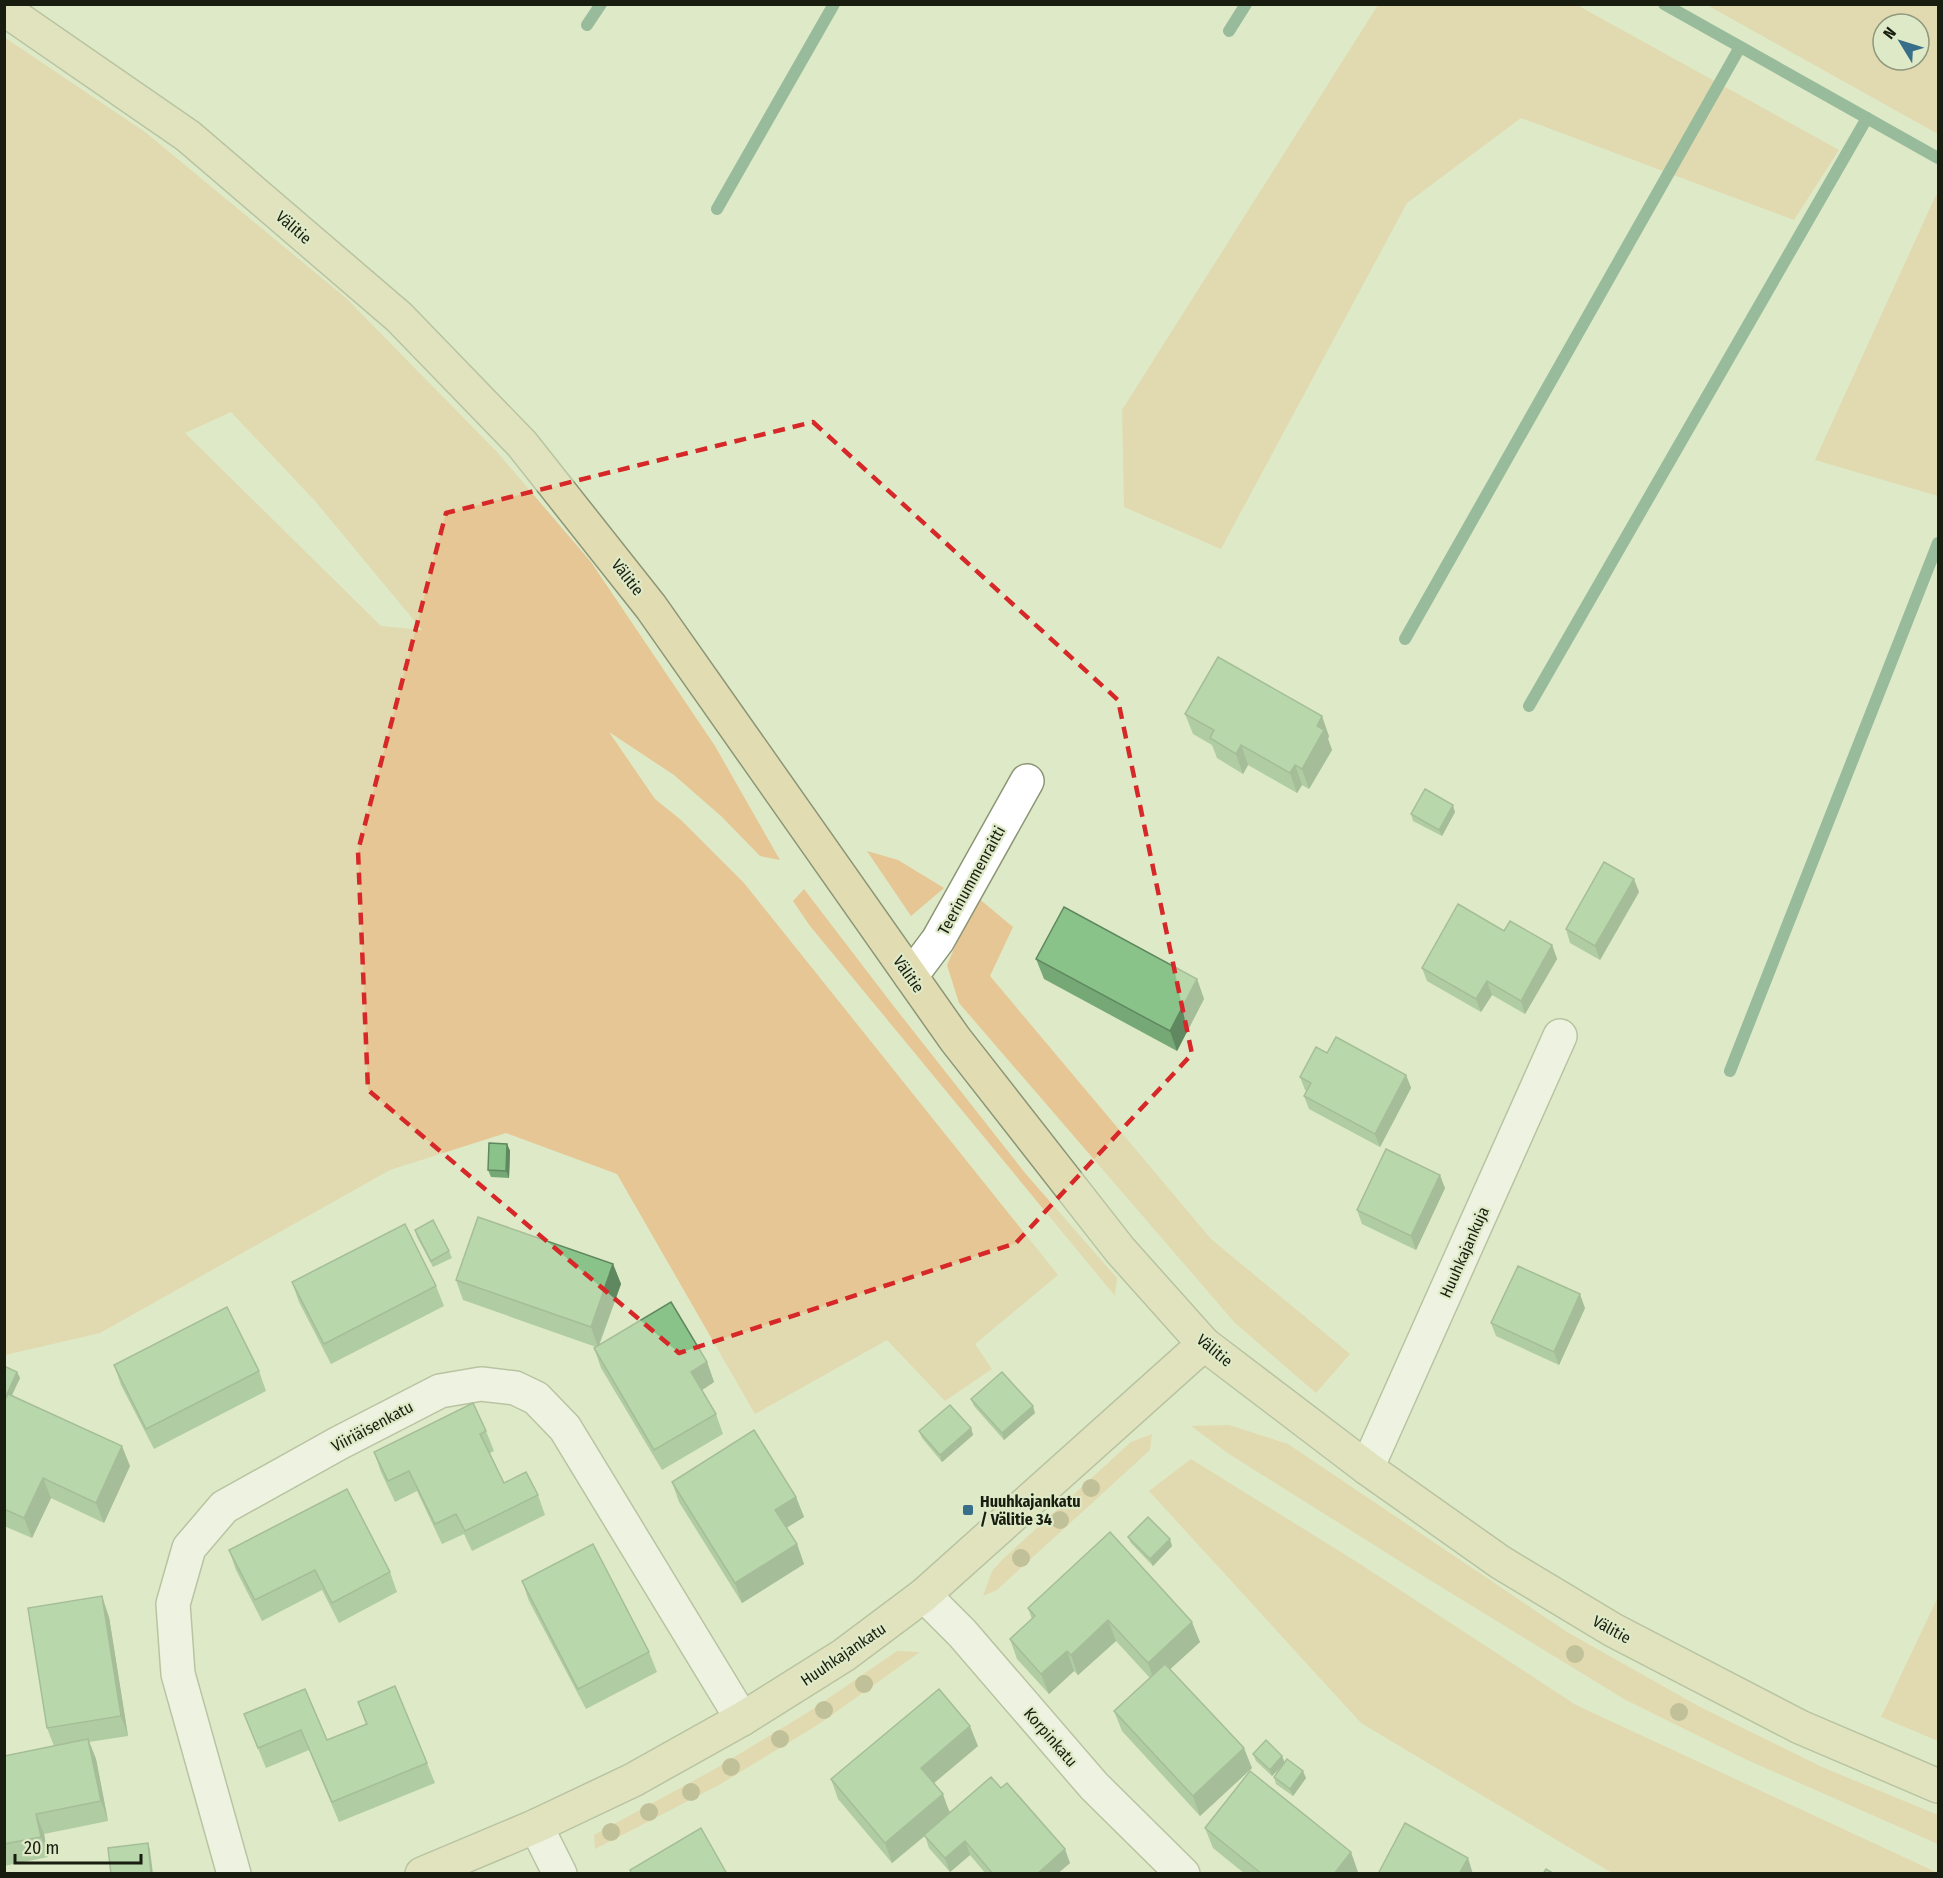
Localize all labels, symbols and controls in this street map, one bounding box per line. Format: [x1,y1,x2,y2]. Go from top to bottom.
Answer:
north arrow [1871,12,1931,72]
text: N [1879,23,1900,43]
street label: Välitie [272,207,315,248]
street label: Välitie [608,555,648,599]
street label: Teerinummenraitti [934,823,1009,938]
street label: Välitie [889,952,928,996]
street label: Huuhkajankuja [1436,1204,1493,1301]
street label: Välitie [1193,1330,1236,1371]
street label: Viiriäisenkatu [328,1397,416,1456]
place label: Huuhkajankatu / Välitie 34 [980,1492,1081,1529]
marker: Huuhkajankatu / Välitie 34 [961,1503,975,1517]
street label: Välitie [1589,1611,1634,1648]
street label: Huuhkajankatu [797,1619,890,1690]
street label: Korpinkatu [1020,1704,1081,1771]
scale bar [15,1827,141,1865]
text: 20 m [24,1837,59,1859]

